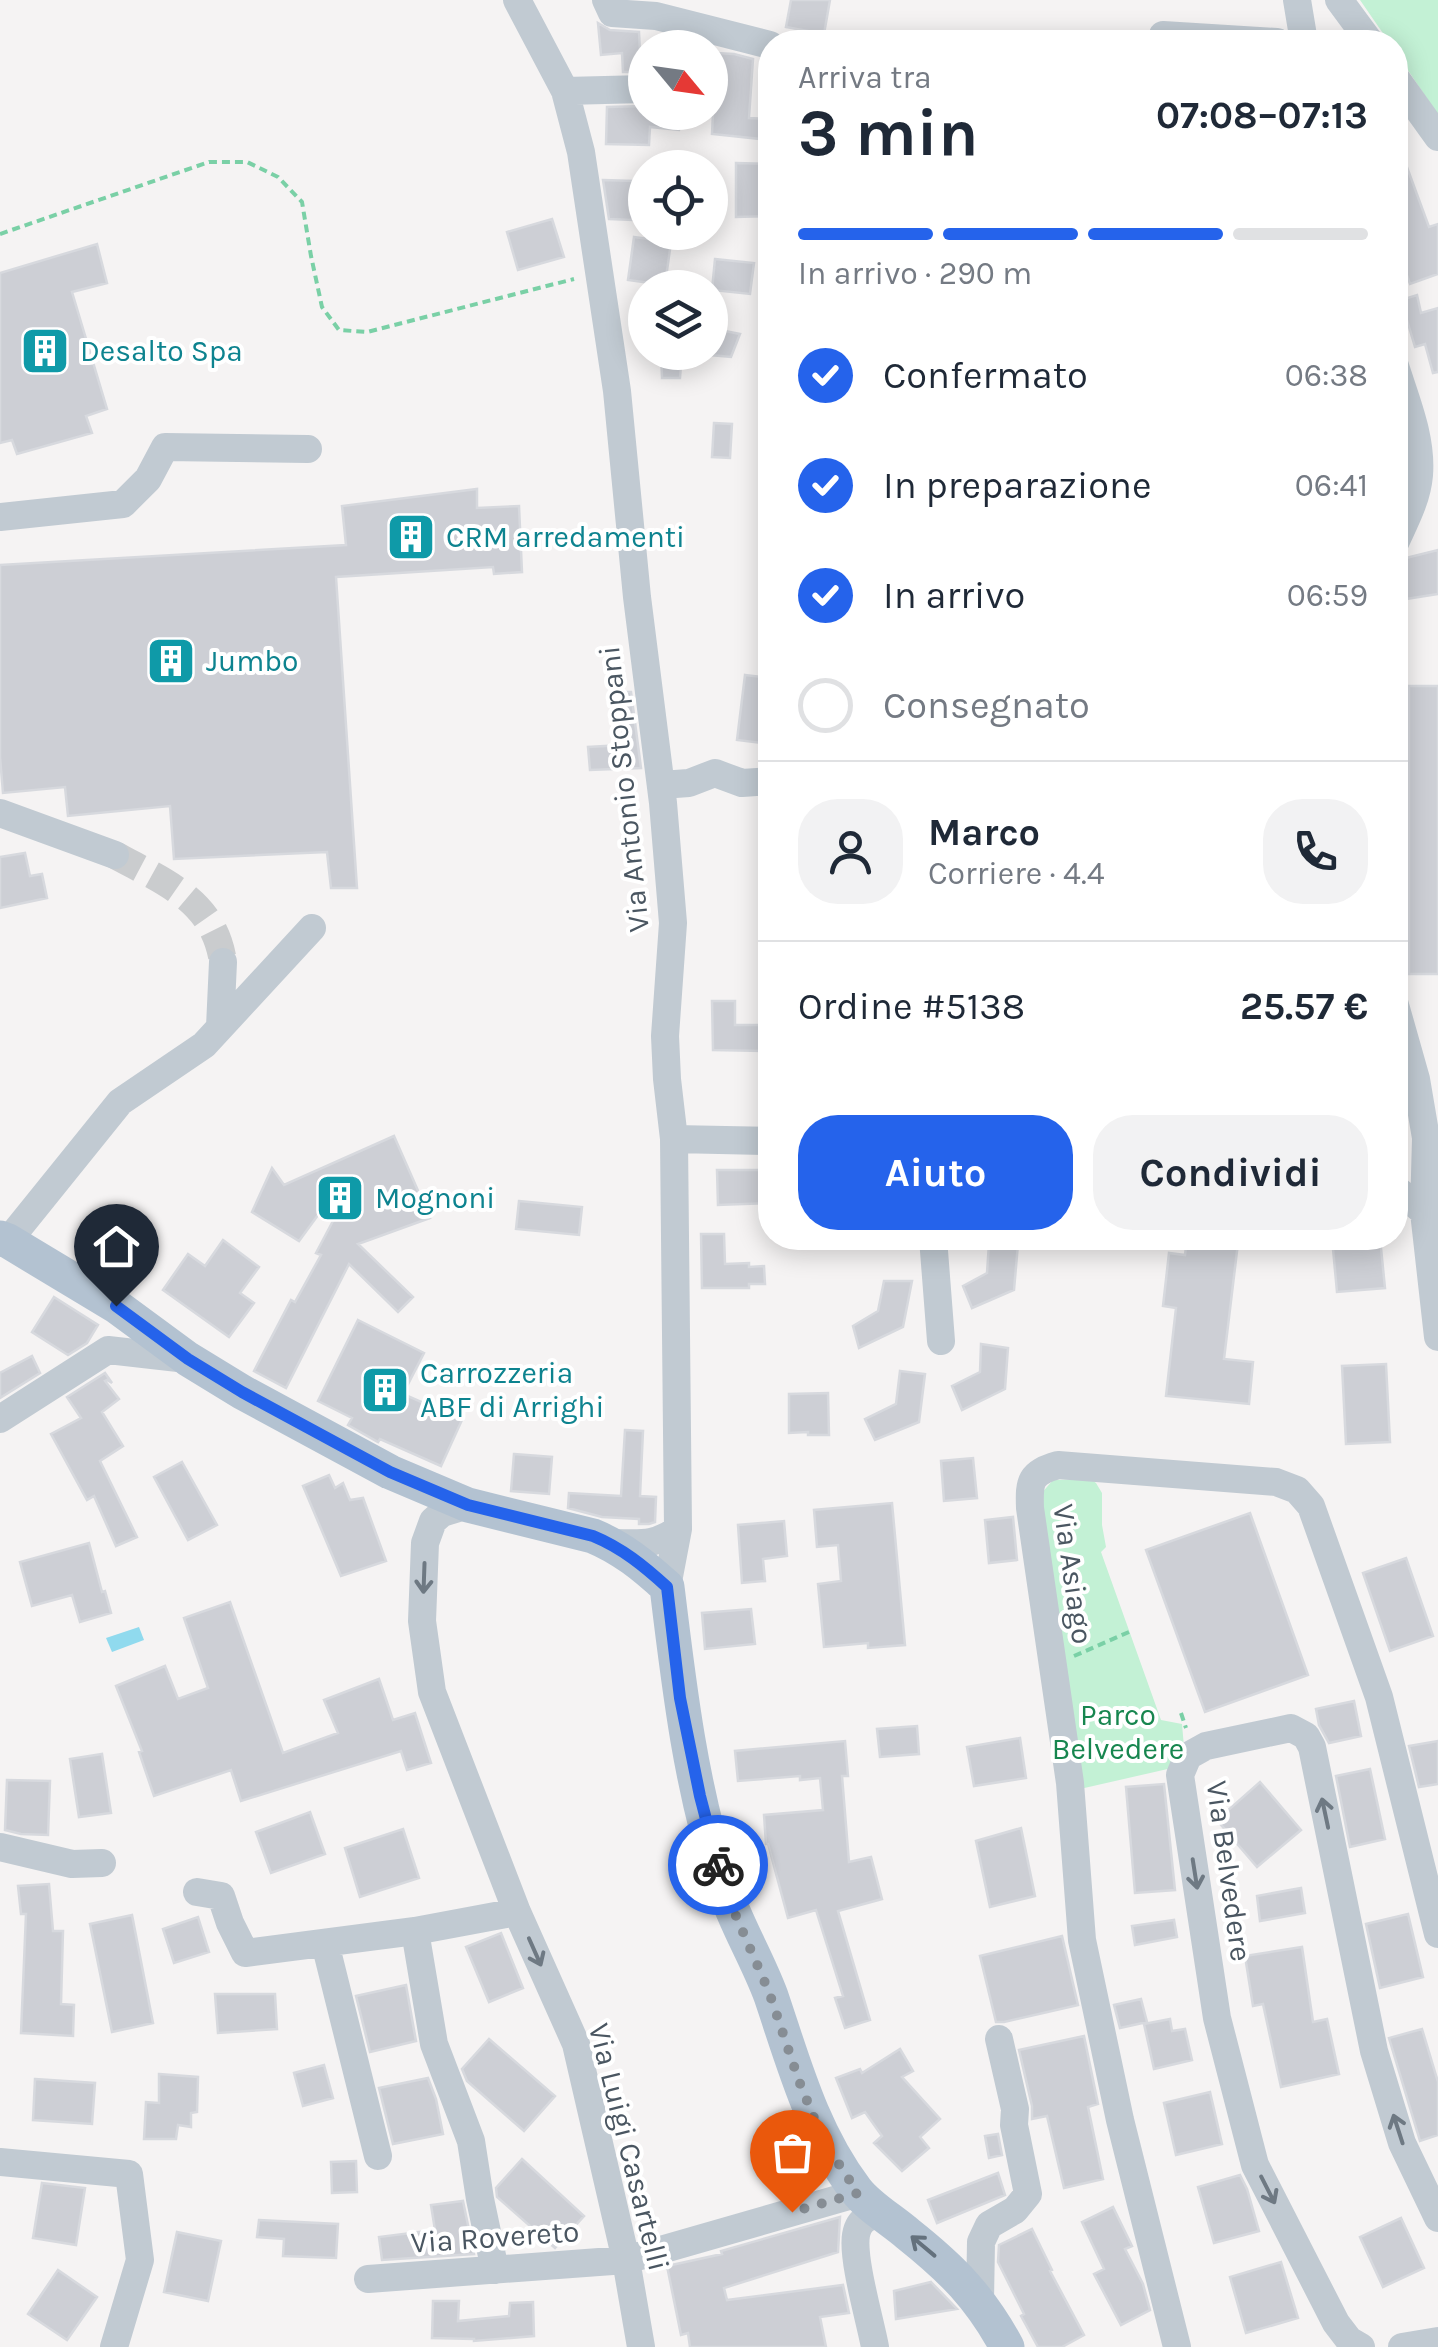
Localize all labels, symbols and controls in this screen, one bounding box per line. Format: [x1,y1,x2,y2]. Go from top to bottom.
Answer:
north arrow [628,30,728,130]
map controls [628,30,728,370]
text: Arriva tra [798,59,932,96]
text: 07:08–07:13 [1156,93,1368,138]
text: 3 min [798,95,978,171]
button: locate [628,150,728,250]
text: In arrivo · 290 m [798,255,1032,292]
button: layers [628,270,728,370]
building icon: Desalto Spa [19,325,71,377]
place label: Desalto Spa [80,333,243,369]
icon: check [798,348,853,403]
text: Confermato [883,353,1088,398]
text: 06:38 [1285,357,1368,394]
icon: check [798,458,853,513]
text: In preparazione [883,463,1151,508]
text: 06:41 [1295,467,1368,504]
building icon: CRM arredamenti [385,511,437,563]
place label: CRM arredamenti [446,519,685,555]
icon: check [798,568,853,623]
text: In arrivo [883,573,1025,618]
text: 06:59 [1287,577,1368,614]
building icon: Jumbo [145,635,197,687]
place label: Jumbo [206,643,299,679]
street label: Via Antonio Stoppani [591,644,657,934]
text: Consegnato [883,683,1090,728]
button: person [798,799,903,904]
button: phone [1263,799,1368,904]
text: Marco [928,810,1040,855]
text: Corriere · 4.4 [928,855,1105,892]
text: Ordine #5138 [798,984,1025,1029]
text: 25.57 € [1240,984,1368,1029]
button: Aiuto [798,1115,1073,1230]
button: Condividi [1093,1115,1368,1230]
building icon: Mognoni [314,1172,366,1224]
place label: Mognoni [375,1180,495,1216]
pin [74,1204,159,1307]
icon: home [89,1219,144,1274]
place label: Carrozzeria ABF di Arrighi [420,1355,604,1425]
building icon: Carrozzeria ABF di Arrighi [359,1364,411,1416]
street label: Via Asiago [1045,1502,1101,1646]
one-way arrow [414,1561,433,1593]
park label: Parco Belvedere [1052,1697,1184,1767]
street label: Via Belvedere [1199,1778,1259,1964]
one-way arrow [1315,1798,1334,1830]
courier [668,1815,768,1915]
icon: bike [691,1838,746,1893]
one-way arrow [1186,1858,1205,1890]
one-way arrow [527,1936,545,1967]
street label: Via Luigi Casartelli [581,2019,677,2275]
pin [750,2110,835,2213]
one-way arrow [1388,2114,1406,2145]
icon: bag [765,2125,820,2180]
one-way arrow [1259,2174,1278,2204]
street label: Via Rovereto [410,2213,580,2261]
one-way arrow [911,2236,937,2258]

